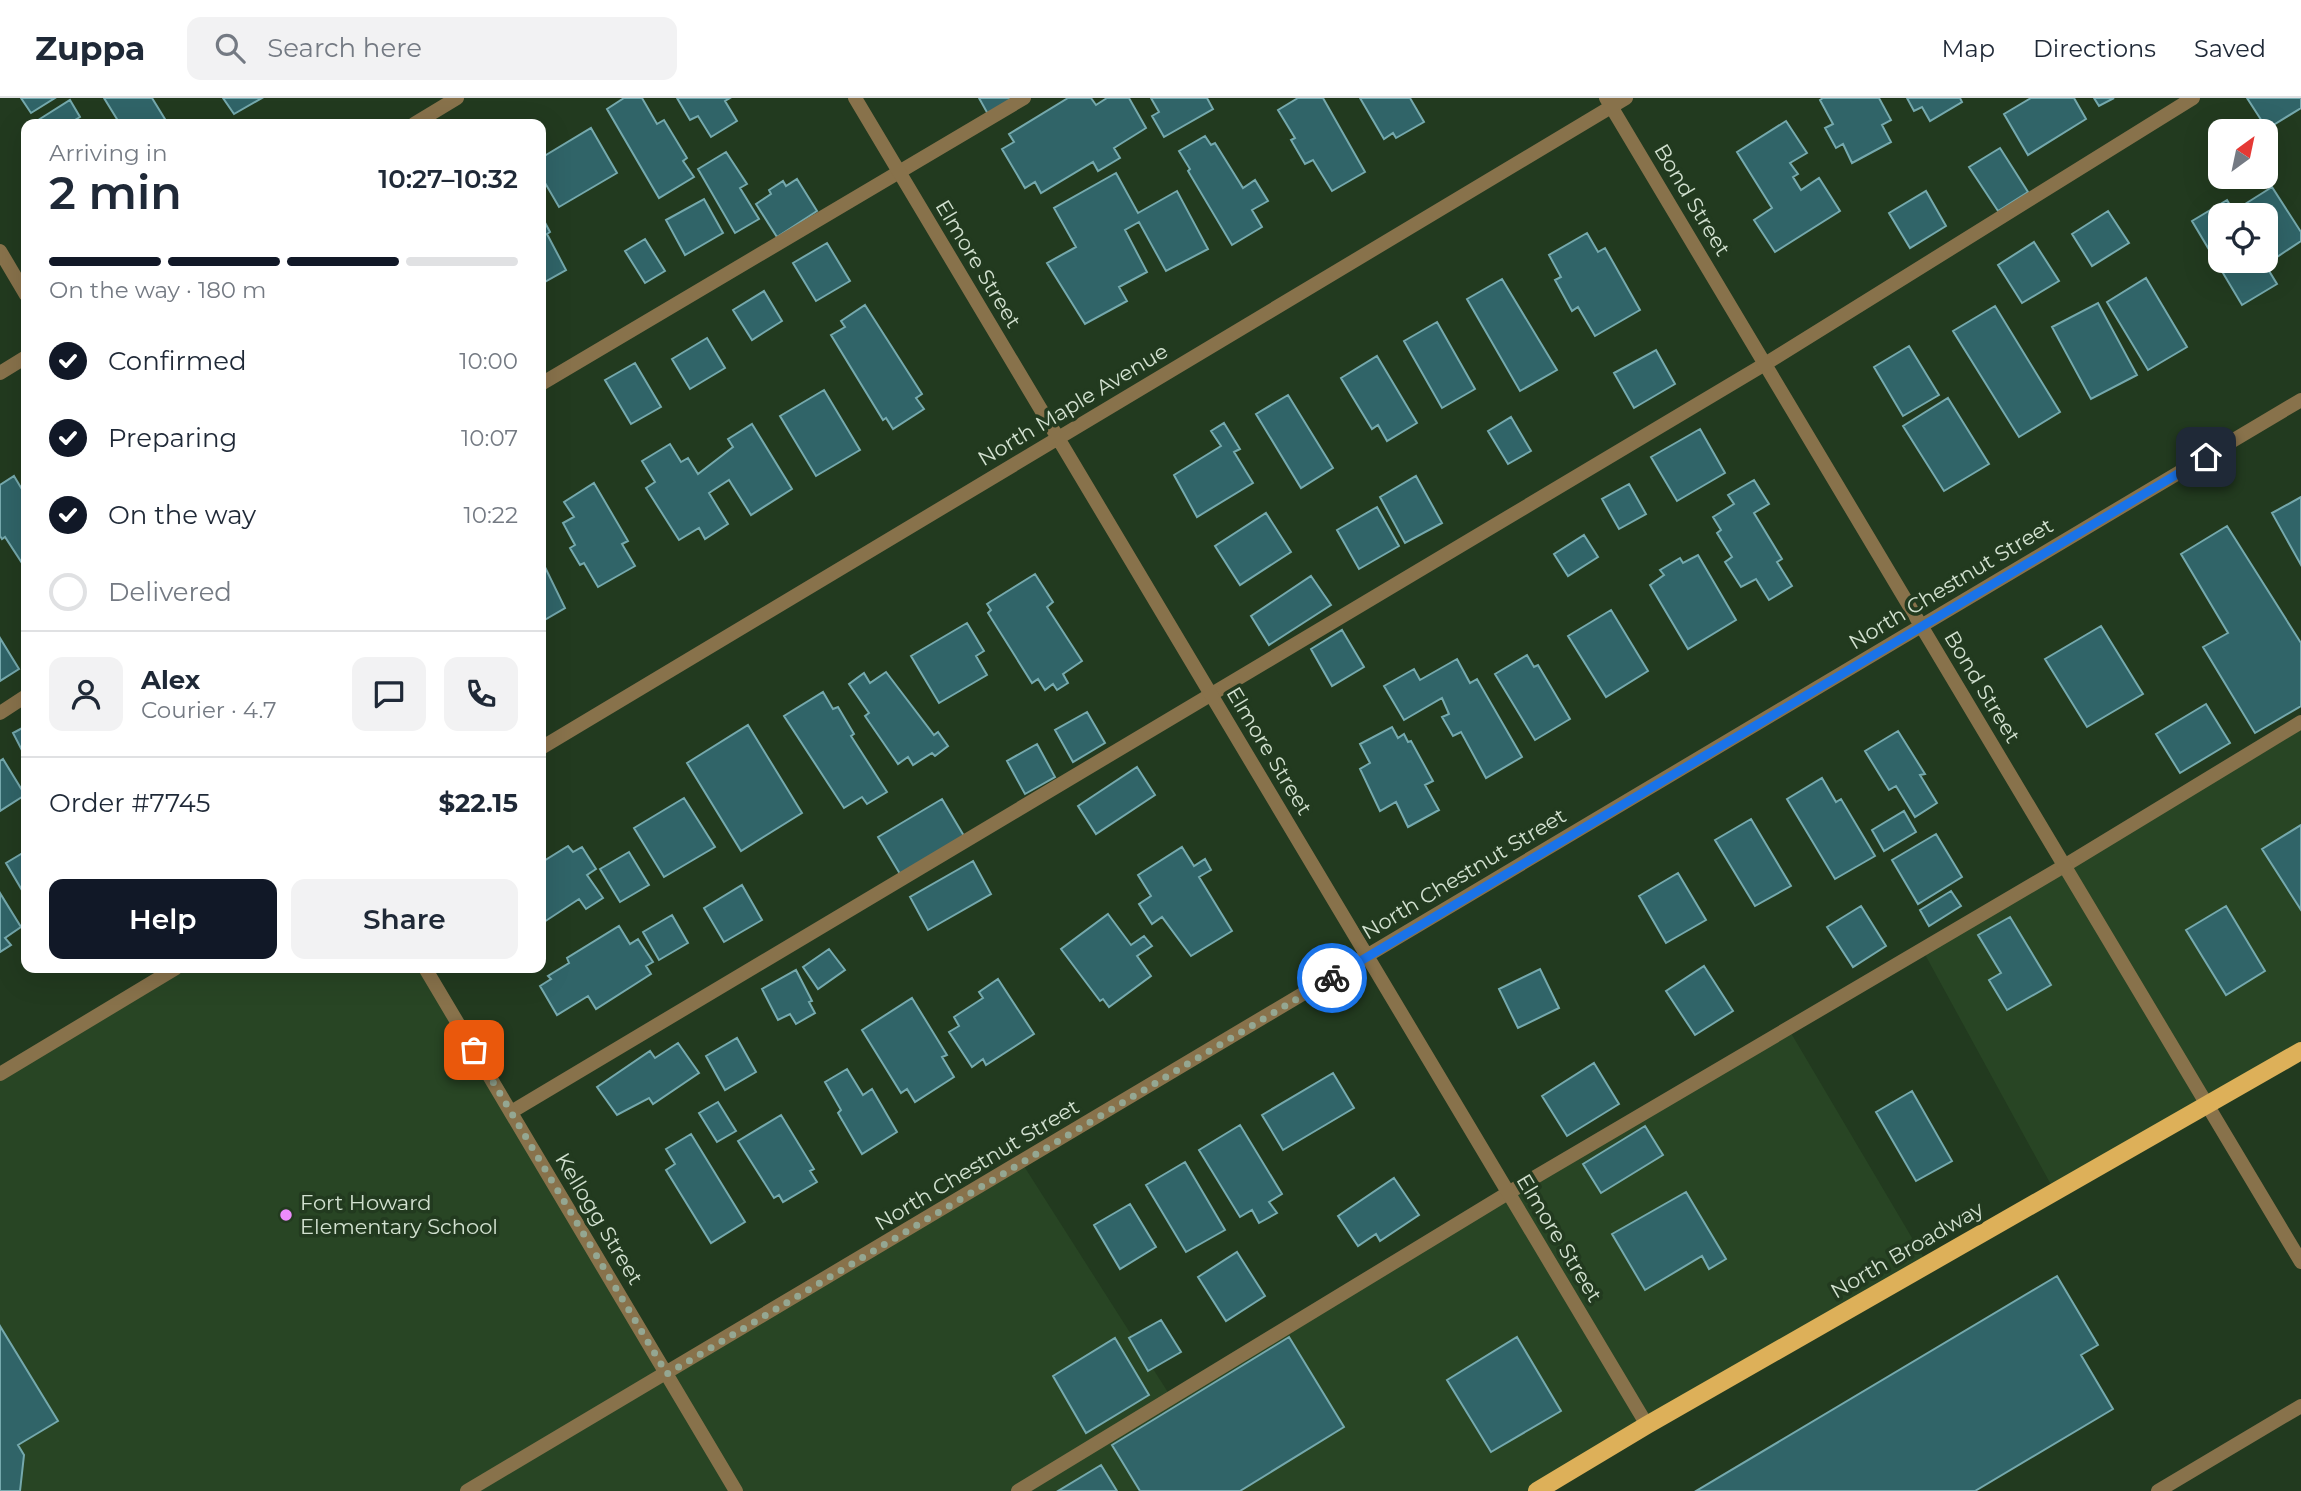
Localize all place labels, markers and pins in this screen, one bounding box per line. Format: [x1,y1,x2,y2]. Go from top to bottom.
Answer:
pin [2176,427,2236,487]
pin [444,1020,504,1080]
place label: Fort Howard Elementary School [300,1190,498,1239]
marker: Fort Howard Elementary School [278,1207,294,1223]

